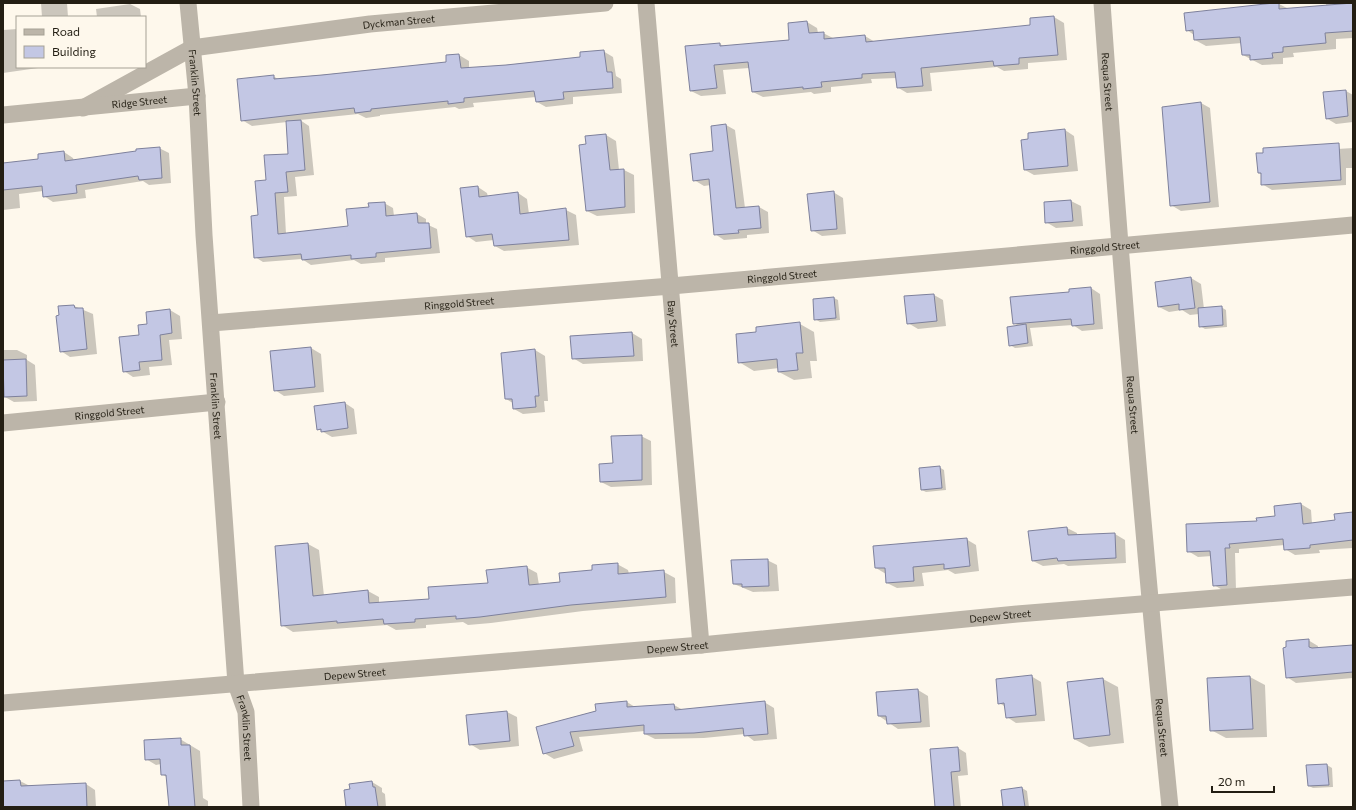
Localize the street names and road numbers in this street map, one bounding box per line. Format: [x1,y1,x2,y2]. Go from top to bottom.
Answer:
street label: Dyckman Street [362,12,436,31]
street label: Franklin Street [187,49,204,116]
street label: Requa Street [1100,52,1116,111]
street label: Ridge Street [111,93,168,110]
street label: Ringgold Street [1069,238,1140,256]
street label: Ringgold Street [747,267,818,285]
street label: Ringgold Street [424,294,495,312]
street label: Bay Street [666,300,681,348]
street label: Franklin Street [208,372,225,440]
street label: Requa Street [1125,375,1141,434]
street label: Ringgold Street [74,403,145,422]
street label: Depew Street [969,607,1031,625]
street label: Depew Street [646,638,709,655]
street label: Depew Street [323,665,386,682]
street label: Franklin Street [234,693,255,761]
street label: Requa Street [1153,698,1171,757]

